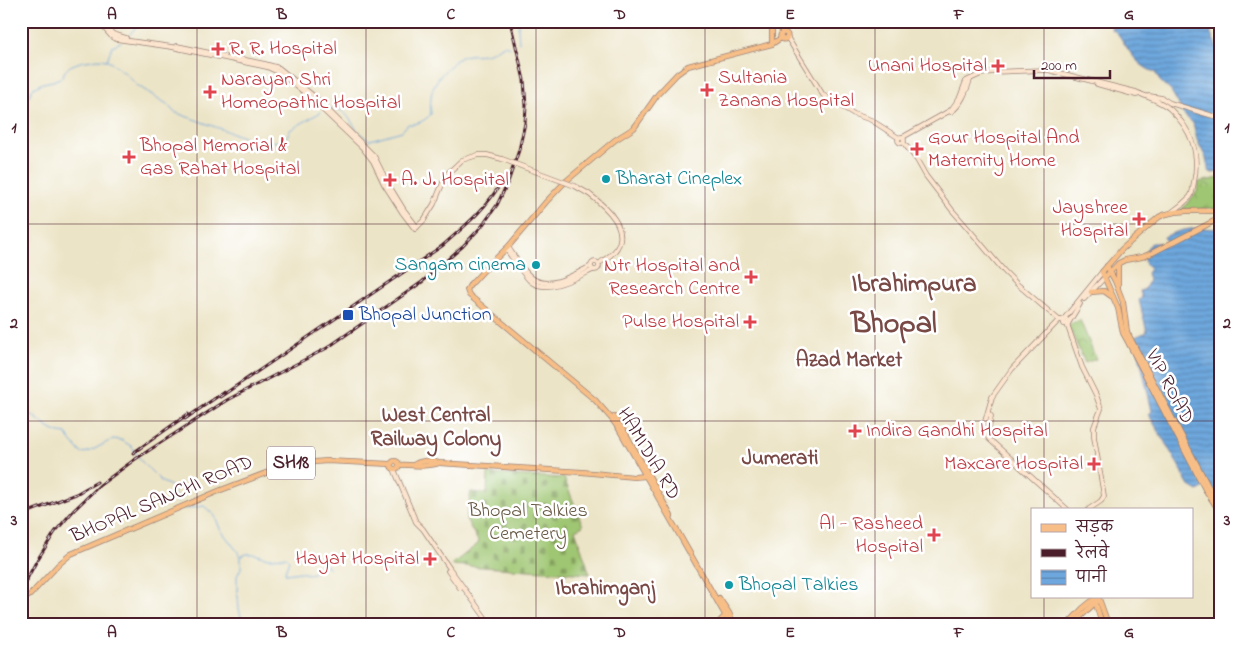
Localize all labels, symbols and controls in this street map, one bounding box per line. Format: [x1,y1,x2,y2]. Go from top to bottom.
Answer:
text: A [107,3,117,27]
text: B [276,3,288,27]
text: C [447,3,456,27]
text: D [613,3,626,27]
text: E [785,3,795,27]
text: F [953,3,965,27]
text: G [1124,3,1134,27]
place label: R. R. Hospital [229,35,337,64]
marker: R. R. Hospital [211,42,225,56]
scale bar [1034,48,1110,80]
place label: Unani Hospital [868,52,987,81]
text: 200 m [1041,55,1077,77]
marker: Unani Hospital [991,59,1005,73]
place label: Sultania Zanana Hospital [718,64,854,116]
place label: Narayan Shri Homeopathic Hospital [221,66,401,118]
marker: Sultania Zanana Hospital [700,83,714,97]
marker: Narayan Shri Homeopathic Hospital [203,85,217,99]
text: 1 [11,116,17,140]
text: 1 [1224,116,1230,140]
place label: Gour Hospital And Maternity Home [928,124,1080,176]
place label: Bhopal Memorial & Gas Rahat Hospital [139,132,300,184]
marker: Gour Hospital And Maternity Home [910,142,924,156]
marker: Bhopal Memorial & Gas Rahat Hospital [122,150,136,164]
place label: Bharat Cineplex [615,165,742,194]
place label: A. J. Hospital [401,166,509,195]
marker: A. J. Hospital [383,173,397,187]
marker: Bharat Cineplex [600,173,612,185]
place label: Jayshree Hospital [1053,194,1128,246]
marker: Jayshree Hospital [1132,212,1146,226]
place label: Sangam cinema [395,251,526,281]
place label: Ntr Hospital and Research Centre [604,252,740,304]
marker: Sangam cinema [530,259,542,271]
district label: Ibrahimpura [851,267,977,303]
marker: Ntr Hospital and Research Centre [744,270,758,284]
place label: Bhopal Junction [358,301,492,330]
district label: Bhopal [849,303,937,347]
marker: Bhopal Junction [341,308,355,322]
place label: Pulse Hospital [622,308,739,337]
text: 2 [9,312,18,336]
text: 2 [1222,312,1231,336]
marker: Pulse Hospital [743,315,757,329]
street label: VIP ROAD [1137,344,1201,430]
district label: Azad Market [796,346,903,376]
district label: West Central Railway Colony [371,401,502,457]
street label: HAMIDIA RD [609,402,687,506]
place label: Indira Gandhi Hospital [866,417,1048,446]
marker: Indira Gandhi Hospital [848,424,862,438]
district label: Jumerati [742,444,819,474]
road number: SH18 [267,446,315,479]
street label: BHOPAL SANCHI ROAD [65,448,258,552]
place label: Maxcare Hospital [944,450,1083,479]
marker: Maxcare Hospital [1087,457,1101,471]
park label: Bhopal Talkies Cemetery [467,497,588,549]
legend [1031,508,1194,598]
text: 3 [10,509,18,533]
text: 3 [1223,509,1231,533]
place label: Al - Rasheed Hospital [819,510,923,562]
text: सड़क [1075,517,1114,539]
marker: Al - Rasheed Hospital [927,528,941,542]
text: रेलवे [1074,539,1110,565]
place label: Hayat Hospital [295,545,419,574]
marker: Hayat Hospital [423,552,437,566]
text: पानी [1075,565,1108,589]
place label: Bhopal Talkies [738,571,858,600]
district label: Ibrahimganj [555,574,655,606]
marker: Bhopal Talkies [723,579,735,591]
text: A [107,621,117,645]
text: B [276,621,288,645]
text: C [447,621,456,645]
text: D [613,621,626,645]
text: E [785,621,795,645]
text: F [953,621,965,645]
text: G [1124,621,1134,645]

